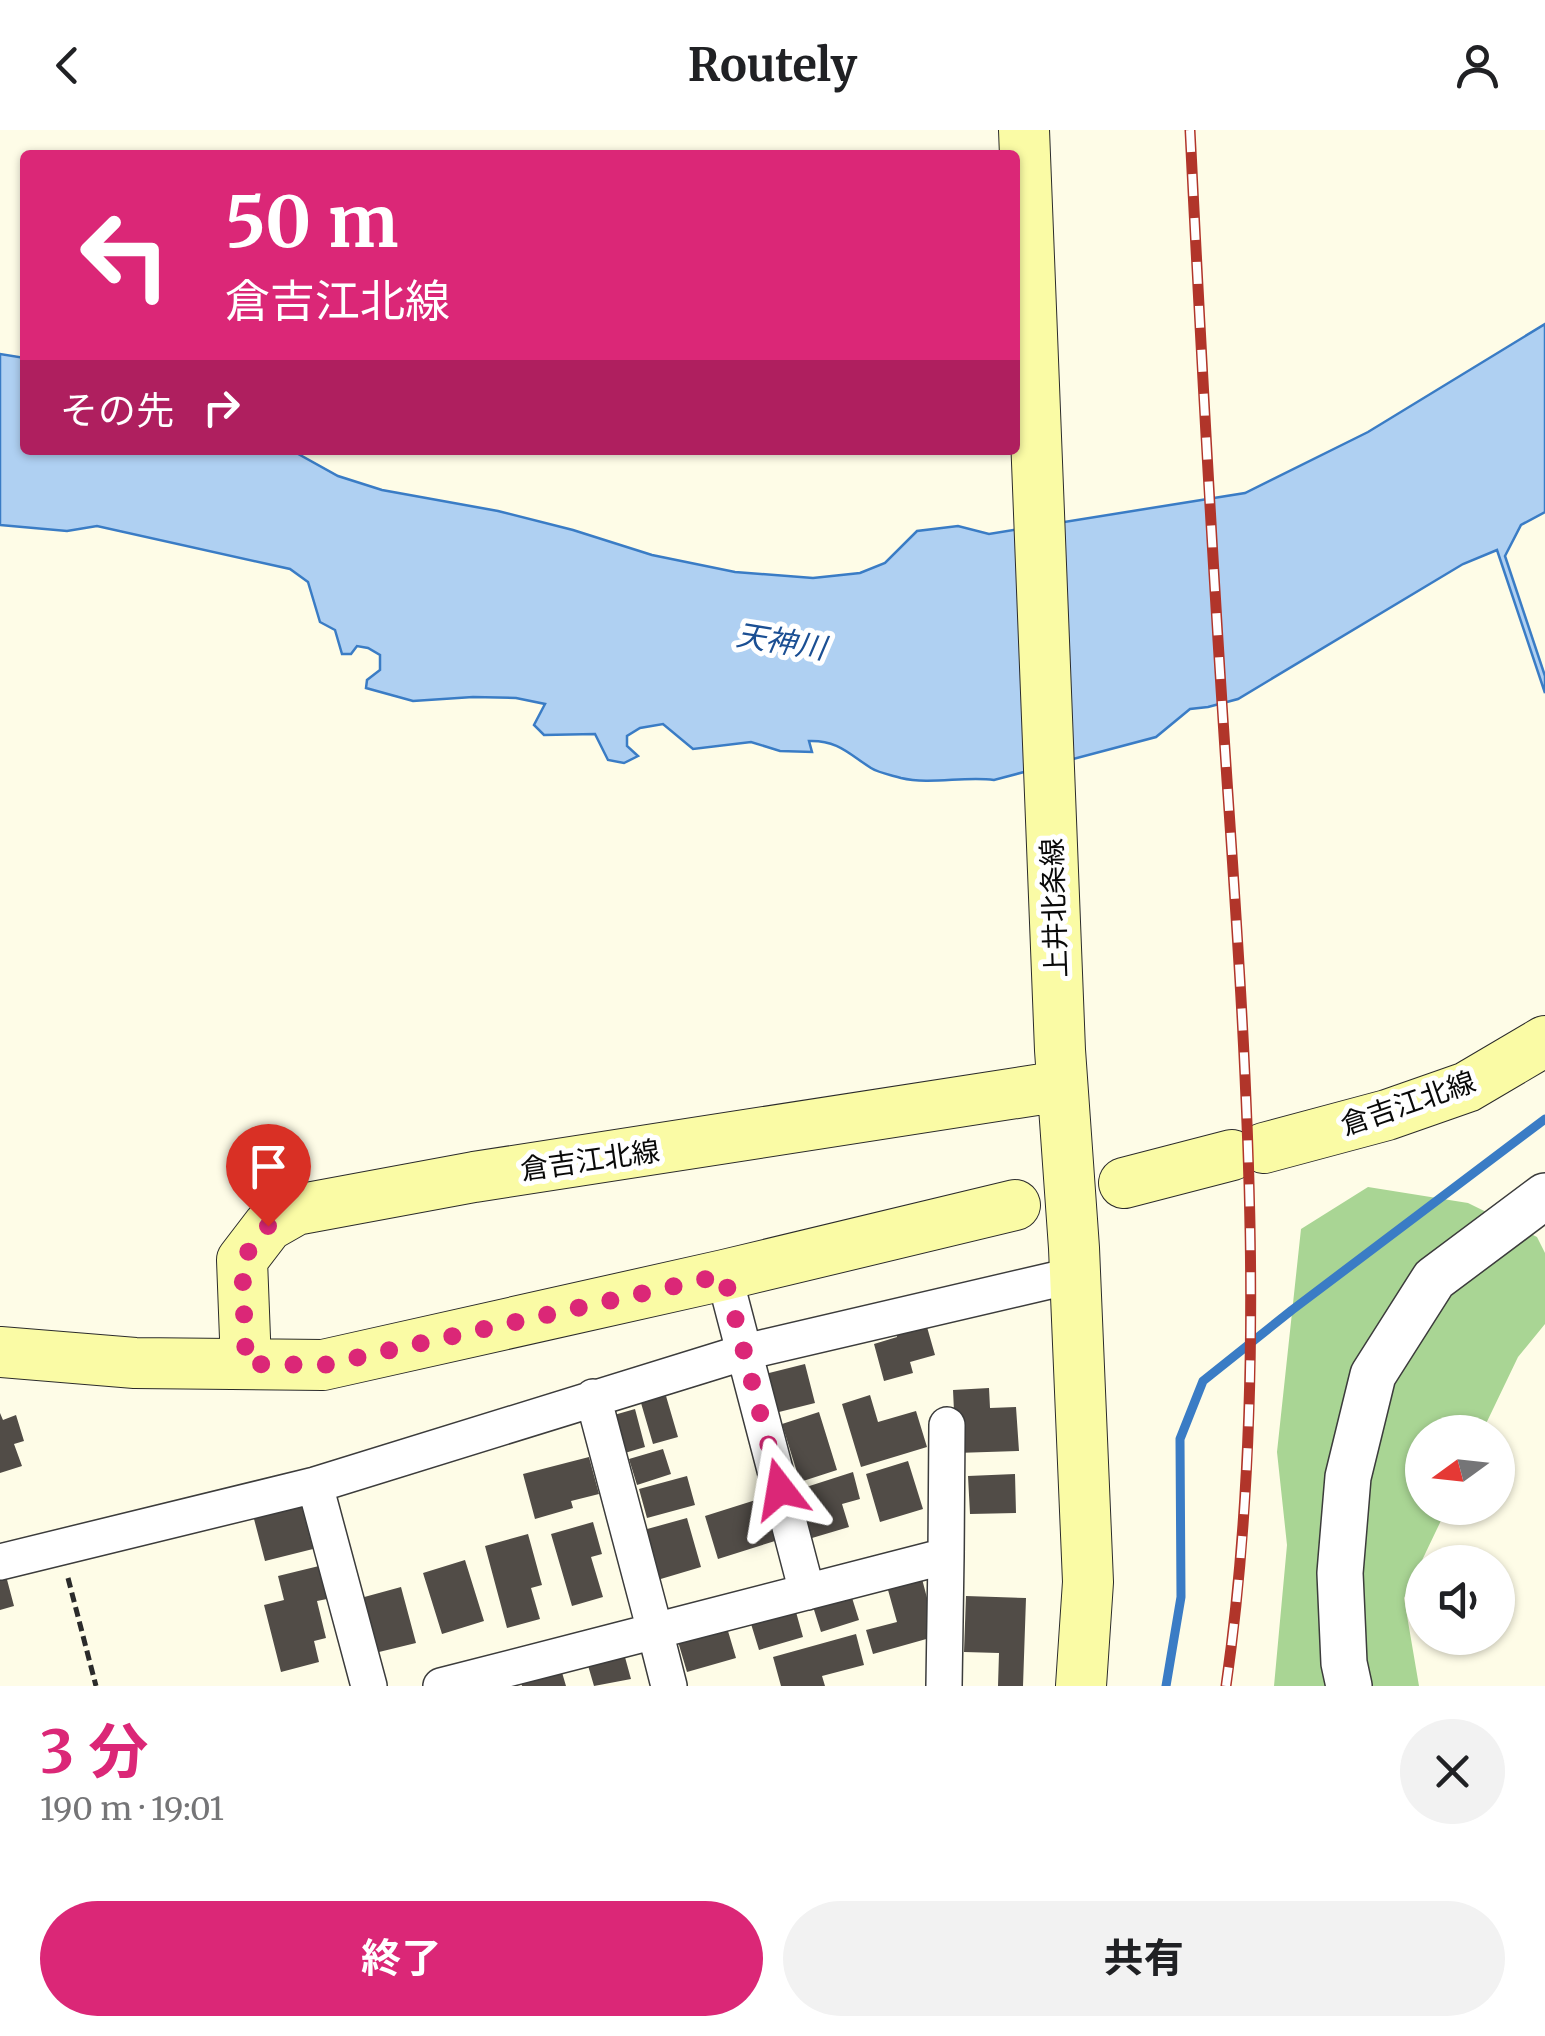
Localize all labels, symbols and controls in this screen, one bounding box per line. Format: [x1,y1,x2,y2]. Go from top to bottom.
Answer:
text: Routely [688,37,857,93]
icon: back [40,38,95,93]
icon: person [1450,38,1505,93]
text: 50 m [225,178,398,266]
icon: left [60,190,190,320]
text: 倉吉江北線 [225,273,450,329]
icon: right [194,380,249,435]
text: その先 [60,387,174,434]
water label: 天神川 [734,615,832,667]
street label: 上井北条線 [1034,837,1074,979]
street label: 倉吉江北線 [1336,1063,1480,1143]
pin [226,1124,311,1227]
street label: 倉吉江北線 [518,1132,662,1188]
icon: arrive [241,1139,296,1194]
north arrow [1405,1415,1515,1525]
map controls [1405,1415,1515,1655]
position arrow [728,1437,832,1541]
button: sound [1405,1545,1515,1655]
text: 3 分 [40,1714,149,1789]
button: close [1400,1719,1505,1824]
text: 190 m · 19:01 [40,1789,224,1829]
button: 終了 [40,1901,763,2016]
button: 共有 [783,1901,1505,2016]

